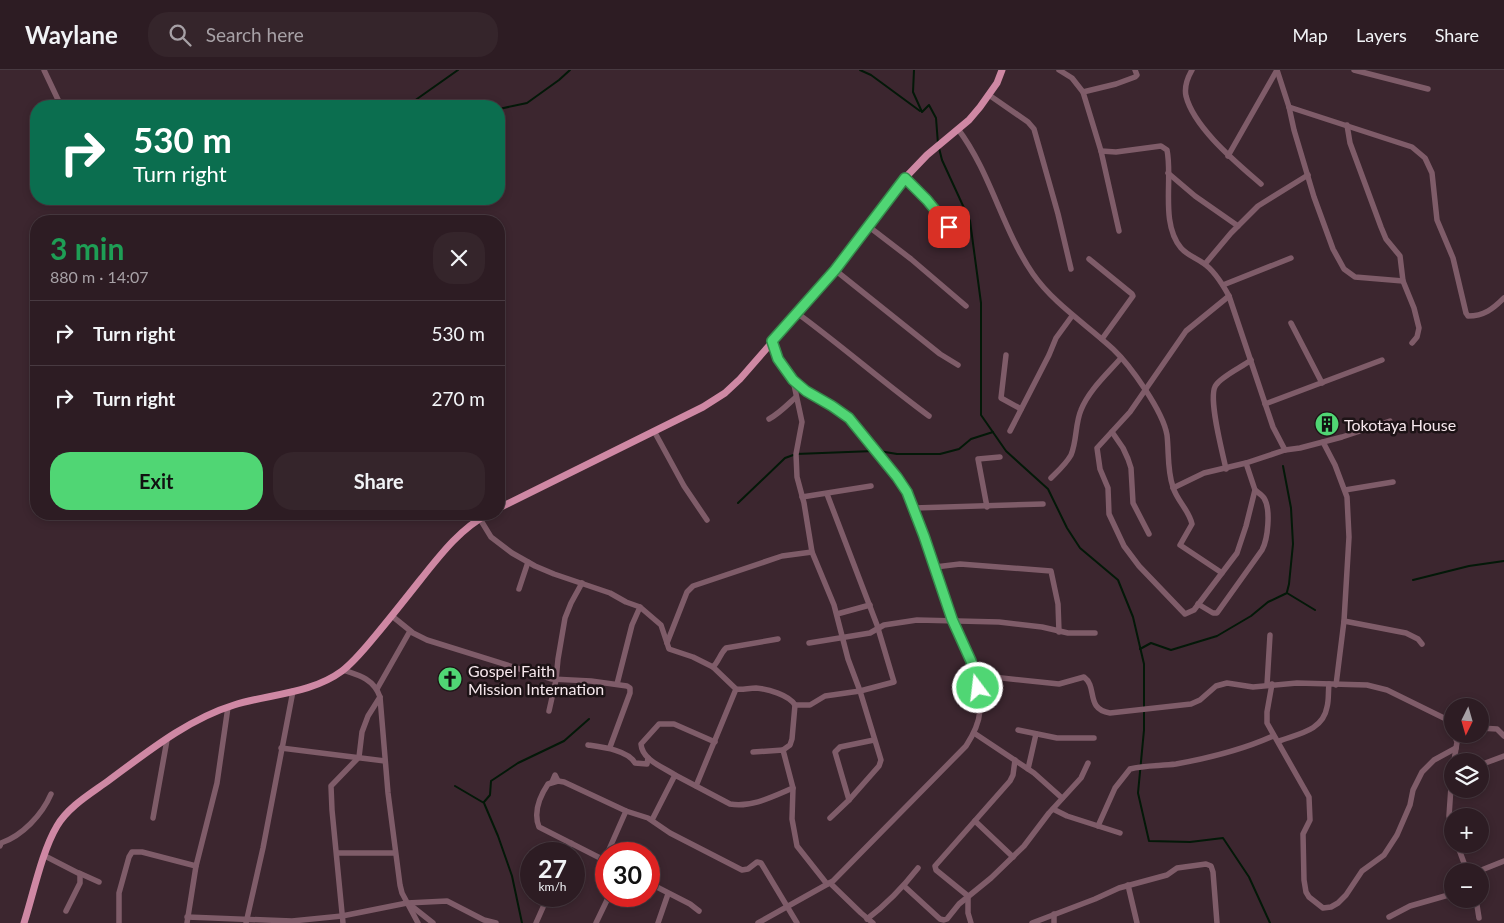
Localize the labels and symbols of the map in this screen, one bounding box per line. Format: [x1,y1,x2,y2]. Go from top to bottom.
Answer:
pin [928,206,970,248]
building icon: Tokotaya House [1314,411,1340,437]
place label: Tokotaya House [1344,415,1456,434]
place label: Gospel Faith Mission Internation [468,661,604,698]
position arrow [951,661,1003,713]
church icon: Gospel Faith Mission Internation [437,666,463,692]
north arrow [1444,698,1489,742]
speed limit sign: 30 [595,842,660,907]

